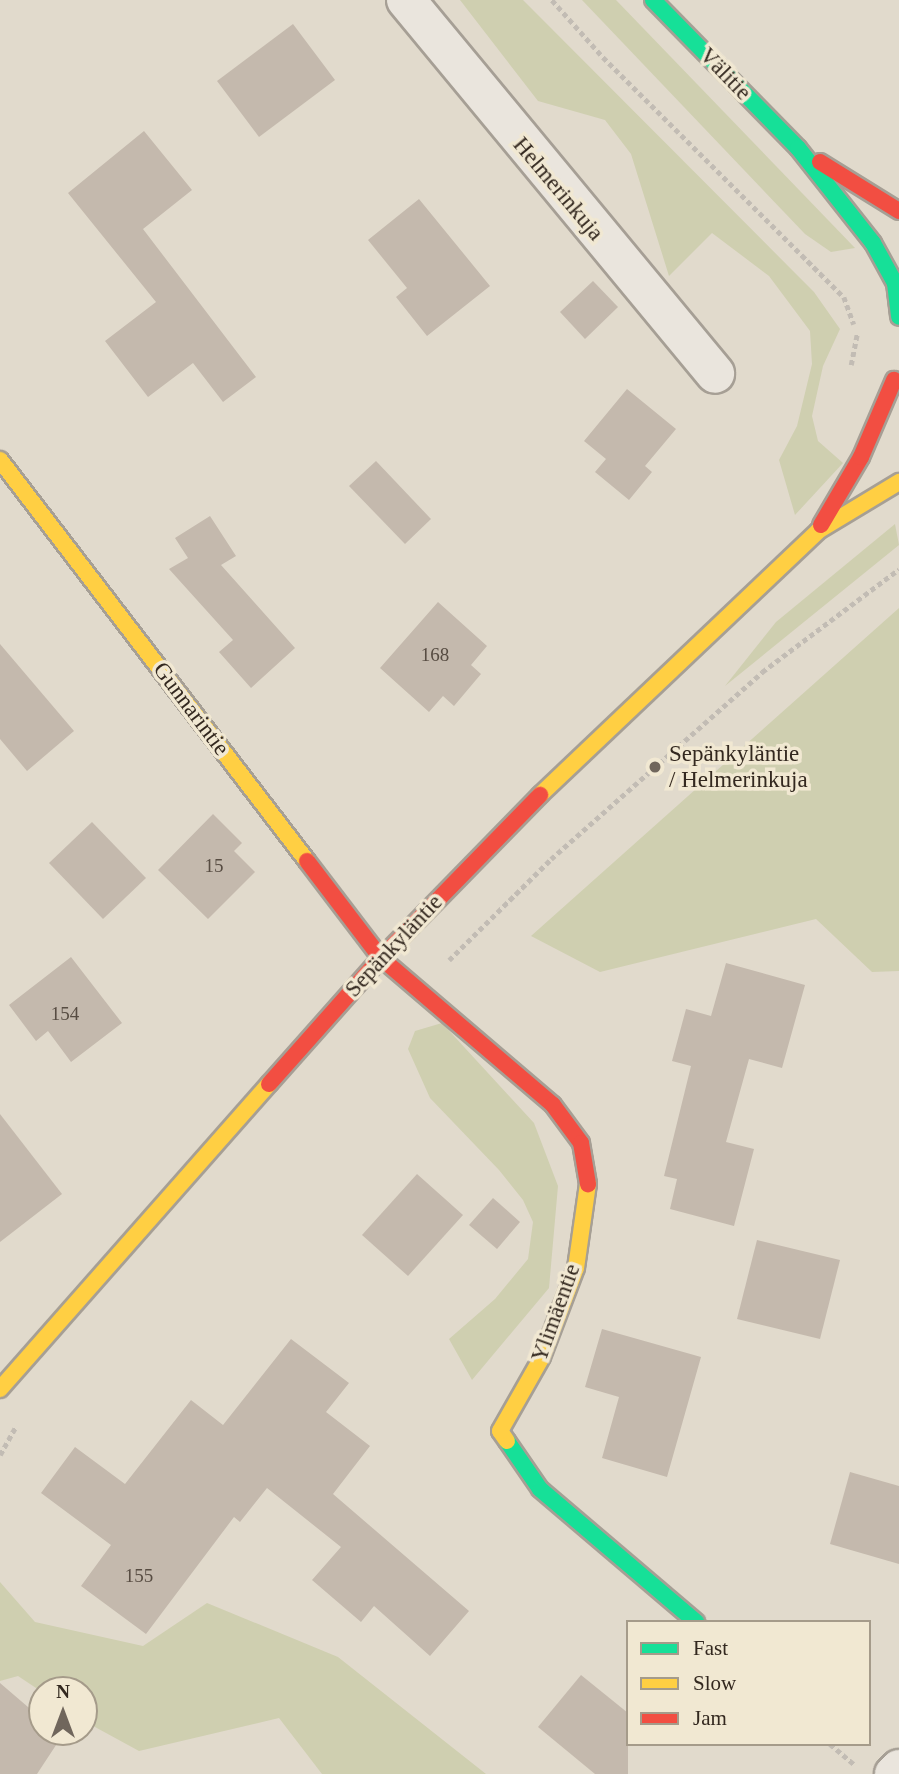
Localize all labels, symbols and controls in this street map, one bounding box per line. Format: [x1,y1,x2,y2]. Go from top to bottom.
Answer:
street label: Välitie [693,42,757,106]
street label: Helmerinkuja [507,132,609,246]
house number: 168 [421,644,449,666]
street label: Gunnarintie [147,657,235,761]
place label: Sepänkyläntie / Helmerinkuja [669,740,808,794]
marker: Sepänkyläntie / Helmerinkuja [647,759,663,775]
house number: 15 [204,855,224,877]
street label: Sepänkyläntie [339,889,449,1003]
house number: 154 [51,1003,79,1025]
street label: Ylimäentie [526,1260,586,1366]
house number: 155 [125,1565,153,1587]
legend [626,1620,871,1746]
text: Fast [693,1636,728,1660]
text: Slow [693,1671,736,1695]
north arrow [28,1676,98,1746]
text: N [56,1681,70,1702]
text: Jam [693,1706,727,1730]

